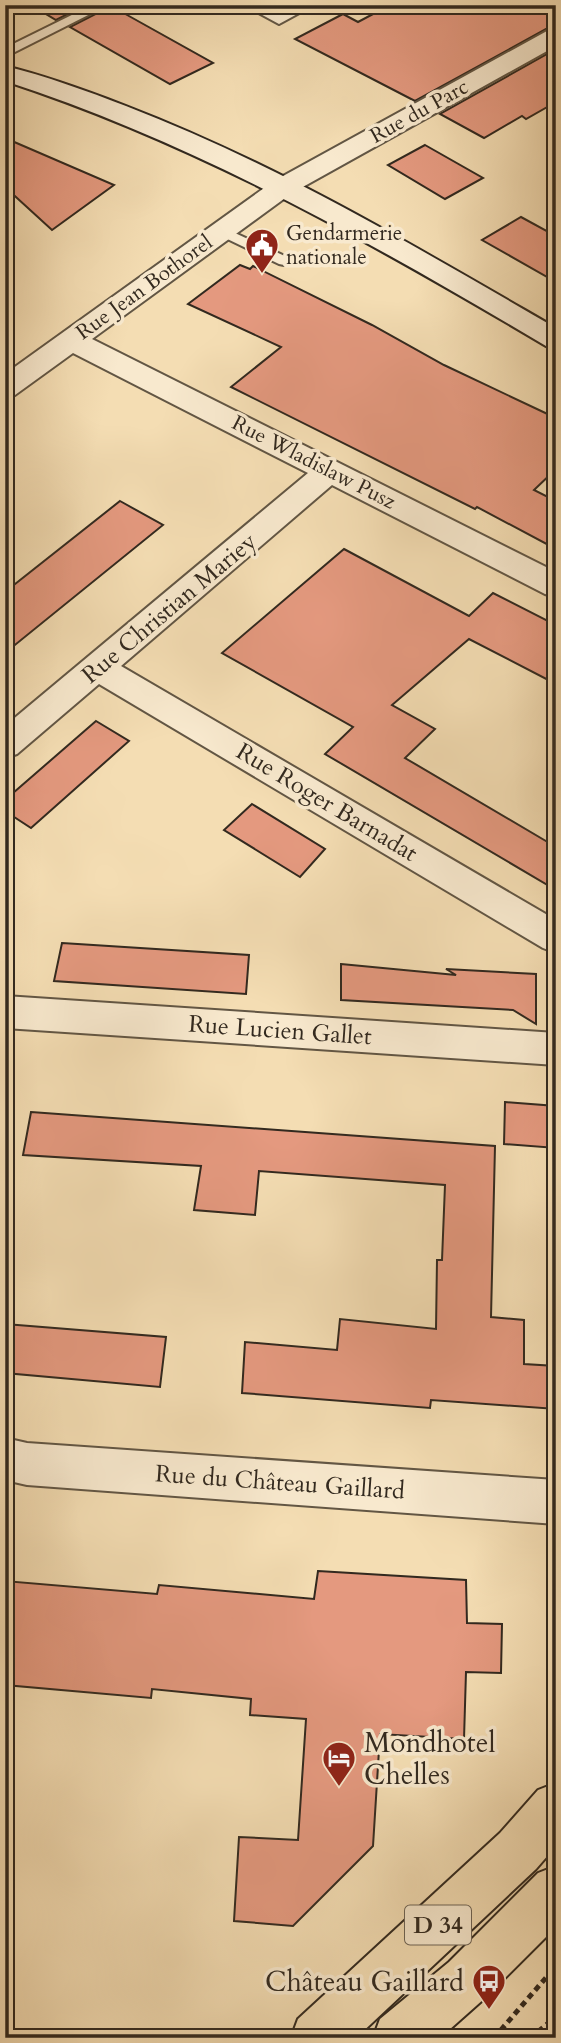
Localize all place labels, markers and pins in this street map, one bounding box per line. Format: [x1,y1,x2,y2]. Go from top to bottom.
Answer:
place label: Gendarmerie nationale [286,219,402,272]
public building icon: Gendarmerie nationale [243,226,281,275]
place label: Mondhotel Chelles [364,1724,496,1794]
hotel icon: Mondhotel Chelles [320,1739,358,1788]
bus stop icon: Château Gaillard [470,1962,508,2011]
place label: Château Gaillard [265,1963,464,2001]

